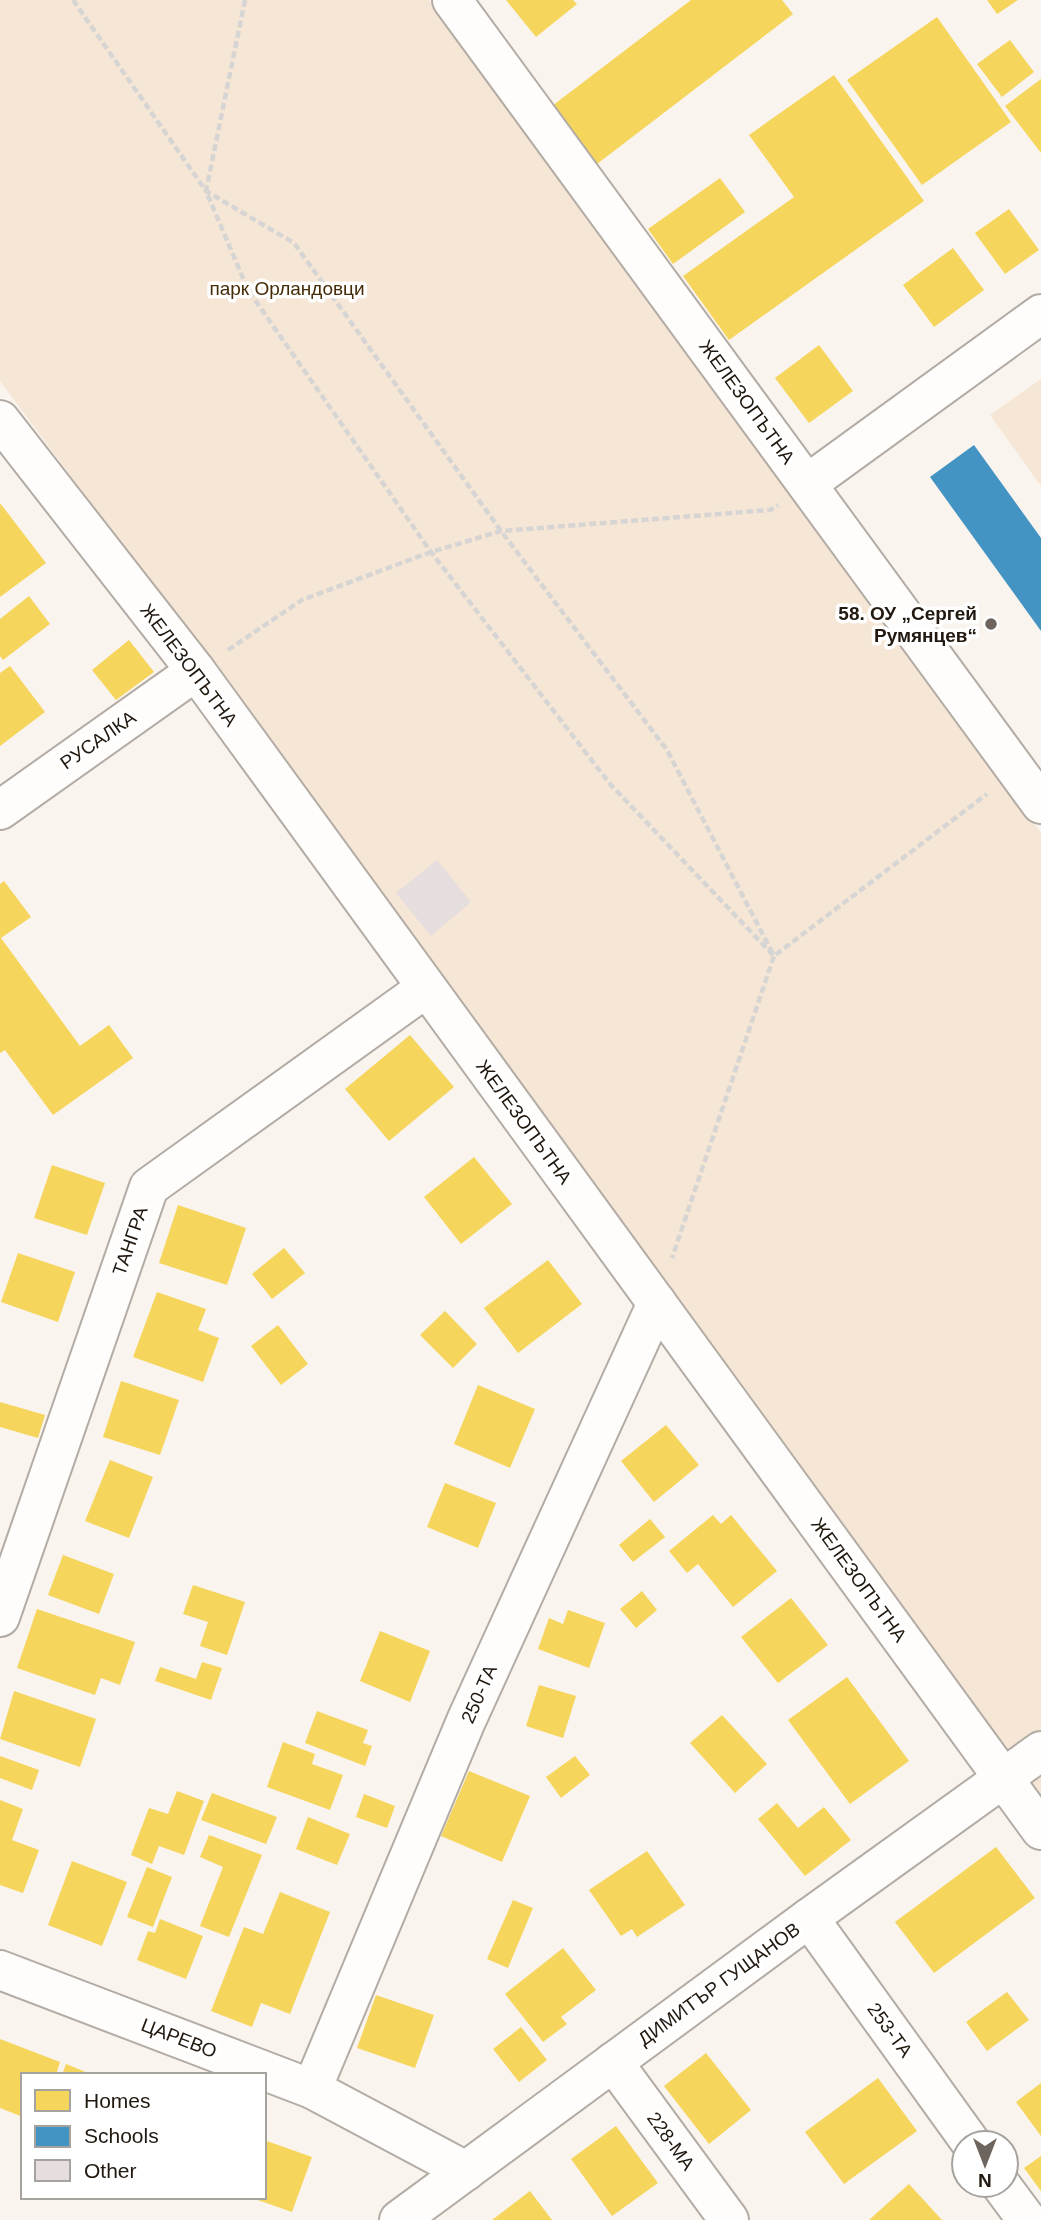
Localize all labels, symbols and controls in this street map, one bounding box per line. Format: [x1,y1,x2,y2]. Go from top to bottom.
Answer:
park label: парк Орландовци [209,278,365,299]
street label: ЖЕЛЕЗОПЪТНА [695,336,799,468]
street label: ЖЕЛЕЗОПЪТНА [136,600,242,731]
place label: 58. ОУ „Сергей Румянцев“ [838,603,977,646]
marker: 58. ОУ „Сергей Румянцев“ [983,616,999,632]
street label: РУСАЛКА [56,706,140,774]
street label: ЖЕЛЕЗОПЪТНА [472,1056,576,1188]
street label: ТАНГРА [108,1203,152,1278]
street label: ЖЕЛЕЗОПЪТНА [807,1514,911,1646]
street label: 250-ТА [457,1661,501,1726]
street label: ДИМИТЪР ГУЩАНОВ [634,1918,804,2050]
street label: 253-ТА [863,1999,917,2061]
street label: ЦАРЕВО [138,2014,220,2062]
legend [21,2073,266,2199]
text: Homes [84,2089,151,2112]
street label: 228-МА [643,2108,699,2174]
text: Schools [84,2124,159,2147]
north arrow [950,2129,1020,2199]
text: Other [84,2159,137,2182]
text: N [978,2170,992,2191]

